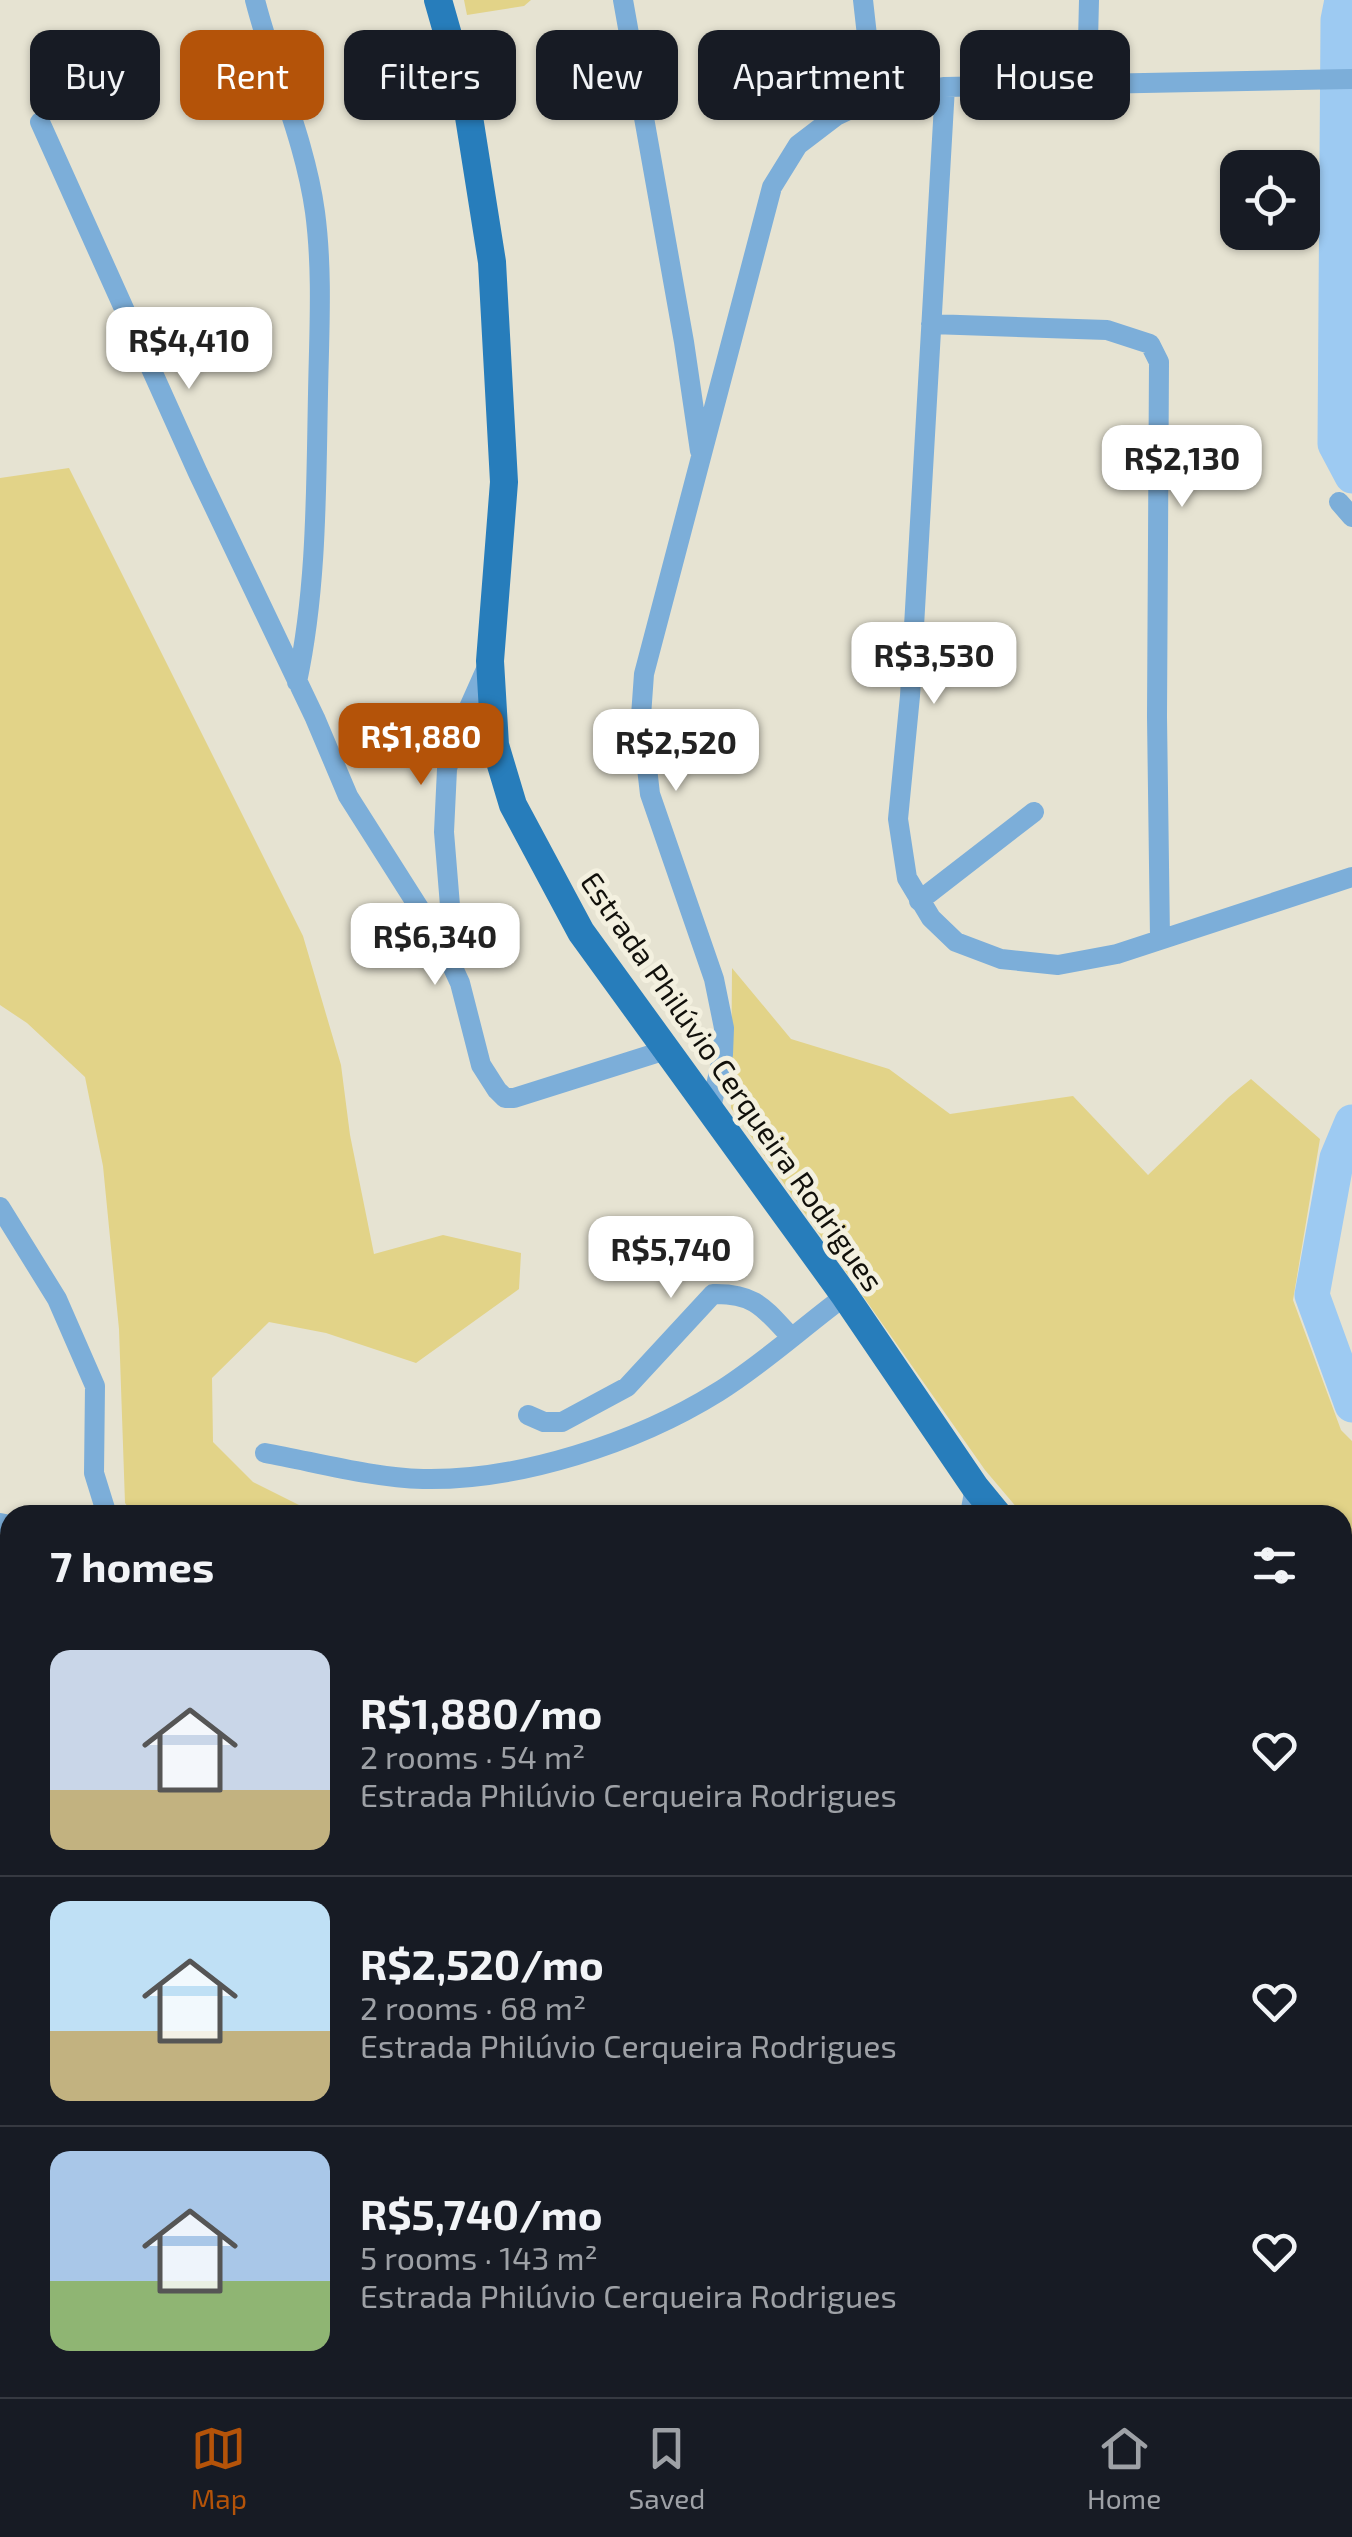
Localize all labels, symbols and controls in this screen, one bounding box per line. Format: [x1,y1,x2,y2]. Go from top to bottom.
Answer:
chip: Buy [30,30,160,120]
chip: Rent [180,30,324,120]
chip: Filters [344,30,516,120]
chip: New [536,30,678,120]
chip: Apartment [698,30,940,120]
chip: House [960,30,1130,120]
map controls [1220,150,1320,250]
button: locate [1220,150,1320,250]
pin: R$4,410 [97,307,281,392]
text: R$4,410 [128,320,250,358]
pin: R$2,130 [1090,425,1274,510]
text: R$2,130 [1124,438,1240,476]
pin: R$3,530 [842,622,1026,707]
text: R$3,530 [873,635,995,673]
pin: R$1,880 [329,703,513,788]
pin: R$2,520 [584,709,768,794]
text: R$1,880 [361,716,481,754]
text: R$2,520 [615,722,737,760]
street label: Estrada Philúvio Cerqueira Rodrigues [574,865,892,1297]
pin: R$6,340 [343,903,527,988]
text: R$6,340 [373,916,497,954]
pin: R$5,740 [579,1216,763,1301]
text: R$5,740 [610,1229,732,1267]
icon: filters [1247,1538,1302,1593]
text: 7 homes [50,1540,214,1590]
text: R$1,880/mo [360,1687,602,1737]
icon: home [130,1690,250,1810]
icon: heart [1247,1723,1302,1778]
text: 2 rooms · 54 m² [360,1737,585,1775]
text: Estrada Philúvio Cerqueira Rodrigues [360,1775,897,1813]
text: R$2,520/mo [360,1938,604,1988]
icon: home [130,1941,250,2061]
icon: heart [1247,1974,1302,2029]
text: 2 rooms · 68 m² [360,1988,586,2026]
text: Estrada Philúvio Cerqueira Rodrigues [360,2026,897,2064]
text: R$5,740/mo [360,2188,603,2238]
icon: home [130,2191,250,2311]
icon: heart [1247,2224,1302,2279]
text: 5 rooms · 143 m² [360,2238,598,2276]
text: Estrada Philúvio Cerqueira Rodrigues [360,2276,897,2314]
tab: Map [191,2421,247,2515]
tab: Saved [629,2421,705,2515]
tab: Home [1087,2421,1161,2515]

